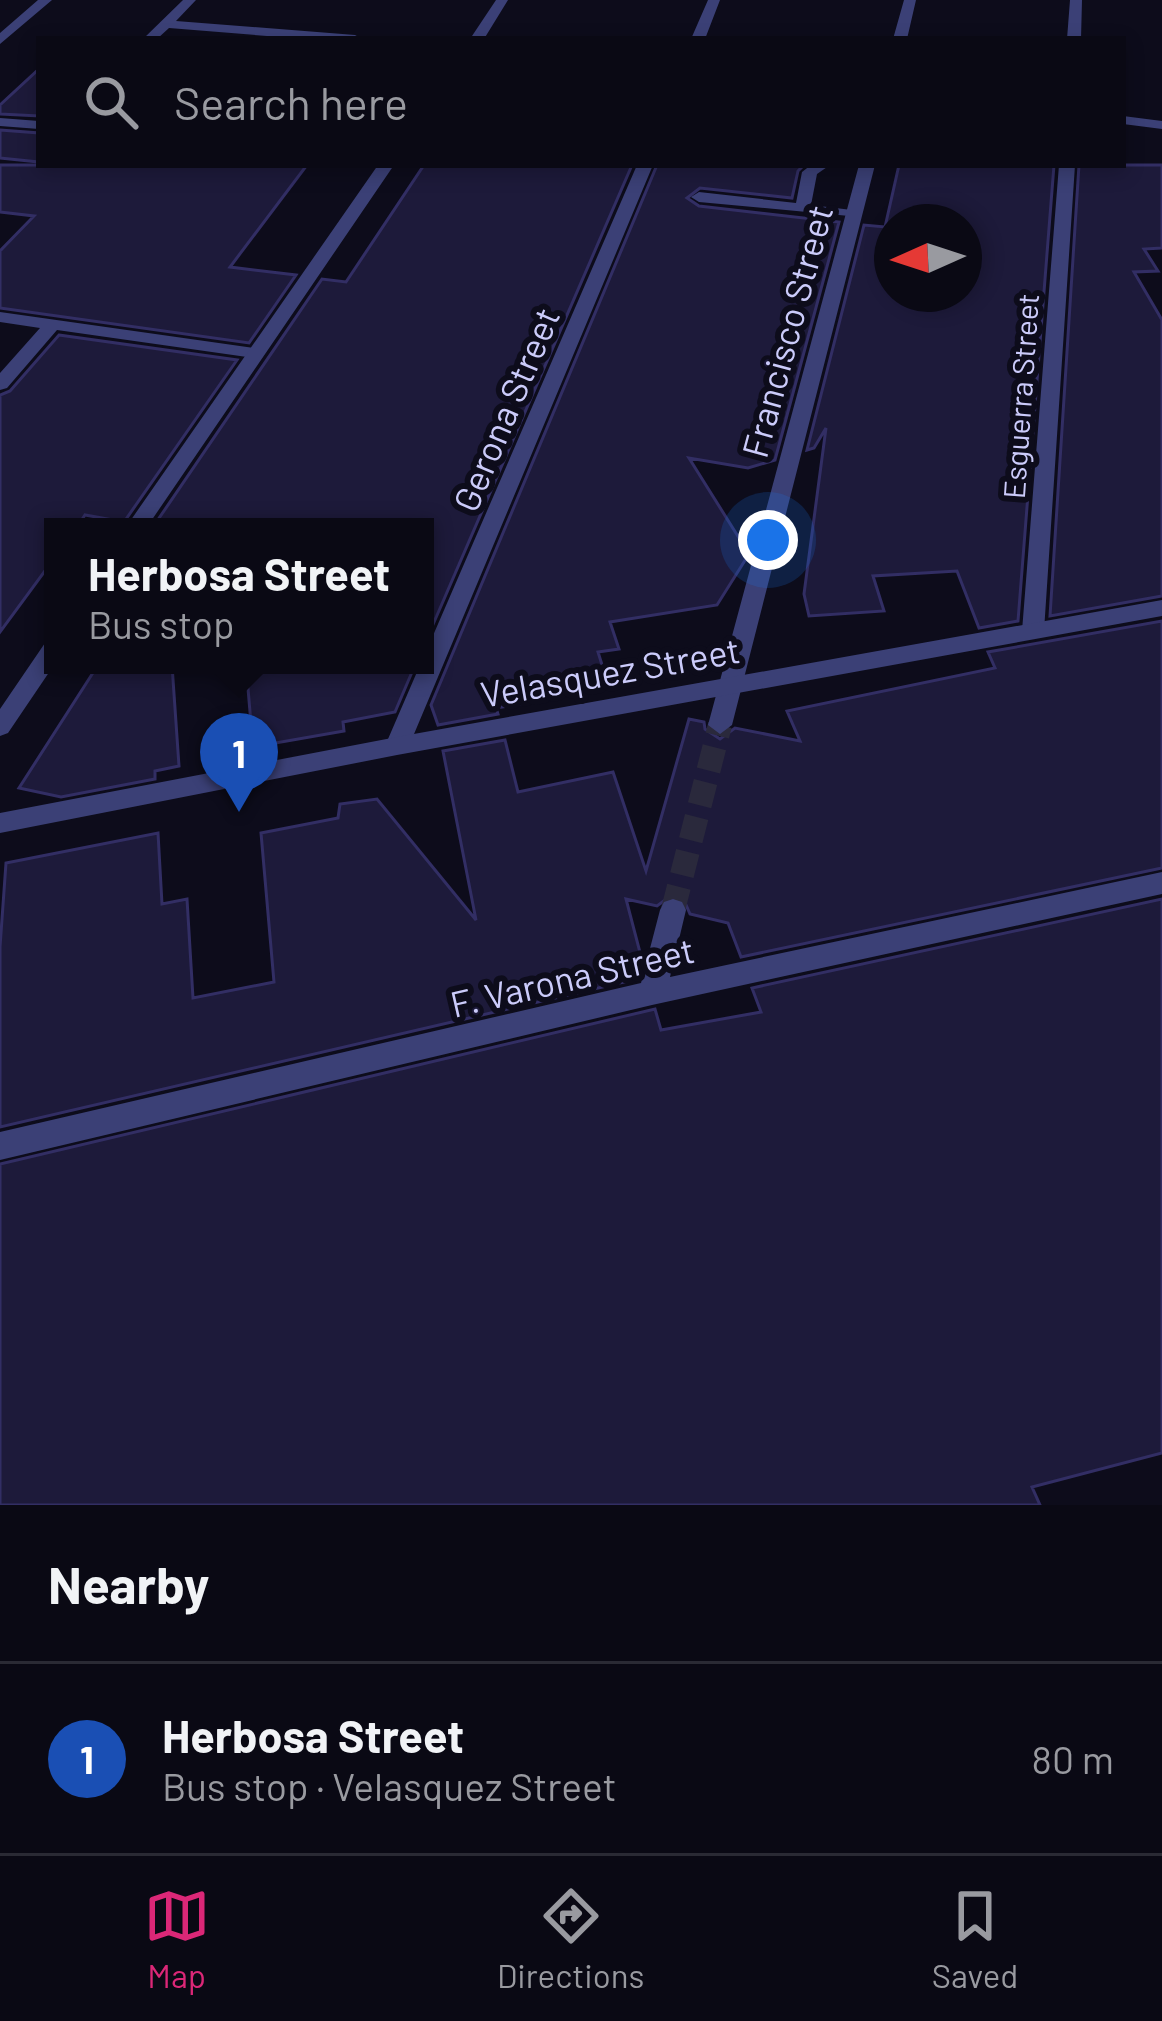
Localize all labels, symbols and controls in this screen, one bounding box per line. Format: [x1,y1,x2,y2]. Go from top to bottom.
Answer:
search box [36,36,1126,168]
icon: search [78,69,144,135]
text: Search here [174,75,408,129]
street label: Francisco Street [732,200,840,462]
north arrow [874,204,982,312]
street label: Esguerra Street [995,292,1045,500]
street label: Gerona Street [443,301,567,517]
your location [738,510,798,570]
popup [44,518,434,674]
text: Herbosa Street [88,546,390,600]
text: Bus stop [88,600,234,647]
street label: Velasquez Street [477,627,743,715]
pin: 1 [200,713,278,812]
street label: F. Varona Street [446,927,698,1025]
text: Nearby [48,1553,209,1614]
text: Herbosa Street [162,1708,464,1762]
text: 1 [80,1735,94,1782]
text: 80 m [1032,1735,1114,1782]
text: Bus stop · Velasquez Street [162,1762,617,1809]
tab: Map [144,1883,210,1995]
tab: Directions [497,1883,644,1995]
tab: Saved [932,1883,1018,1995]

